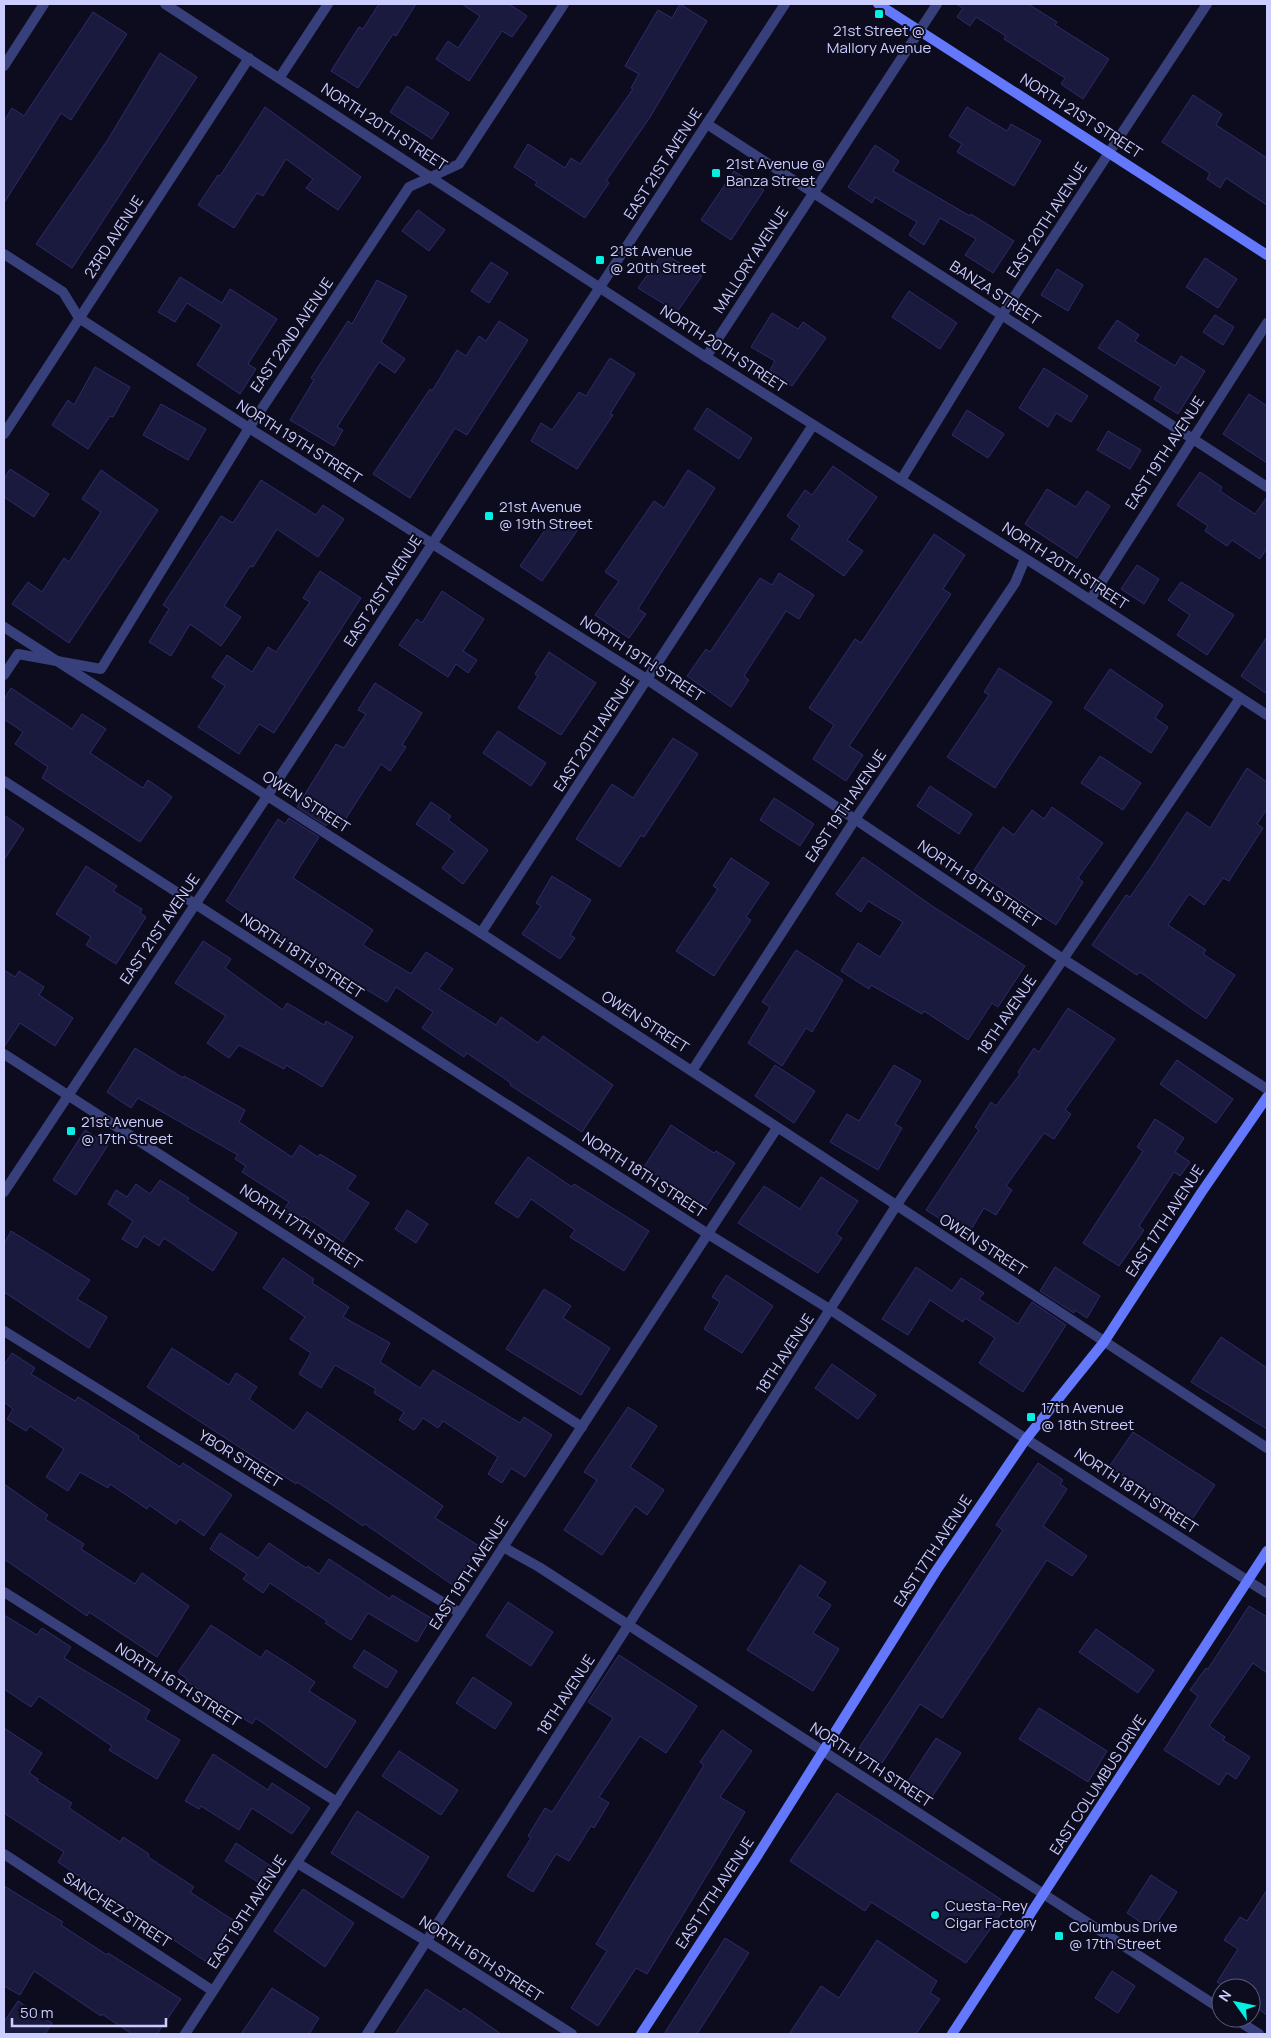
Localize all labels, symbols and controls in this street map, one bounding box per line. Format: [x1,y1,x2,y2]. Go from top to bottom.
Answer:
marker: 21st Street @ Mallory Avenue [873,8,885,20]
place label: 21st Street @ Mallory Avenue [827,20,931,58]
street label: NORTH 21ST STREET [1016,68,1146,163]
street label: NORTH 20TH STREET [317,78,451,175]
street label: EAST 21ST AVENUE [619,104,707,224]
place label: 21st Avenue @ Banza Street [726,153,825,191]
street label: EAST 20TH AVENUE [1001,158,1092,282]
marker: 21st Avenue @ Banza Street [710,167,722,179]
street label: 23RD AVENUE [79,191,148,282]
street label: MALLORY AVENUE [708,202,793,317]
place label: 21st Avenue @ 20th Street [610,240,706,278]
marker: 21st Avenue @ 20th Street [594,254,606,266]
street label: BANZA STREET [946,255,1045,330]
street label: EAST 22ND AVENUE [245,273,338,396]
street label: NORTH 20TH STREET [656,300,790,397]
street label: EAST 19TH AVENUE [1120,392,1209,513]
street label: NORTH 19TH STREET [233,395,366,489]
place label: 21st Avenue @ 19th Street [499,496,593,534]
marker: 21st Avenue @ 19th Street [483,510,495,522]
street label: NORTH 20TH STREET [998,517,1132,614]
street label: EAST 21ST AVENUE [339,531,427,651]
street label: NORTH 19TH STREET [576,611,708,707]
street label: EAST 20TH AVENUE [548,672,639,796]
street label: EAST 19TH AVENUE [800,745,891,866]
street label: OWEN STREET [259,766,354,838]
street label: NORTH 19TH STREET [914,835,1045,933]
street label: EAST 21ST AVENUE [115,869,204,988]
street label: NORTH 18TH STREET [236,908,368,1003]
street label: 18TH AVENUE [972,971,1041,1059]
street label: OWEN STREET [598,986,693,1058]
place label: 21st Avenue @ 17th Street [81,1111,173,1149]
marker: 21st Avenue @ 17th Street [65,1125,77,1137]
street label: NORTH 18TH STREET [578,1127,710,1222]
street label: EAST 17TH AVENUE [1121,1161,1209,1281]
street label: NORTH 17TH STREET [236,1179,367,1274]
street label: OWEN STREET [936,1209,1031,1281]
street label: 18TH AVENUE [751,1309,818,1398]
place label: 17th Avenue @ 18th Street [1041,1397,1134,1435]
marker: 17th Avenue @ 18th Street [1025,1411,1037,1423]
street label: YBOR STREET [195,1425,286,1493]
street label: NORTH 18TH STREET [1070,1443,1202,1538]
street label: EAST 17TH AVENUE [889,1491,977,1611]
street label: EAST 19TH AVENUE [424,1512,513,1633]
street label: NORTH 16TH STREET [112,1638,245,1732]
street label: 18TH AVENUE [532,1650,599,1739]
street label: EAST COLUMBUS DRIVE [1044,1711,1151,1859]
street label: NORTH 17TH STREET [806,1717,937,1812]
street label: EAST 17TH AVENUE [671,1833,759,1953]
street label: EAST 19TH AVENUE [202,1851,291,1972]
street label: SANCHEZ STREET [59,1867,175,1952]
place label: Cuesta-Rey Cigar Factory [945,1895,1037,1933]
marker: Cuesta-Rey Cigar Factory [929,1909,941,1921]
street label: NORTH 16TH STREET [415,1911,547,2007]
place label: Columbus Drive @ 17th Street [1069,1916,1178,1954]
marker: Columbus Drive @ 17th Street [1053,1930,1065,1942]
north arrow [1211,1978,1261,2028]
text: N [1214,1986,1235,2005]
scale bar [12,1996,166,2028]
text: 50 m [20,2002,54,2023]

